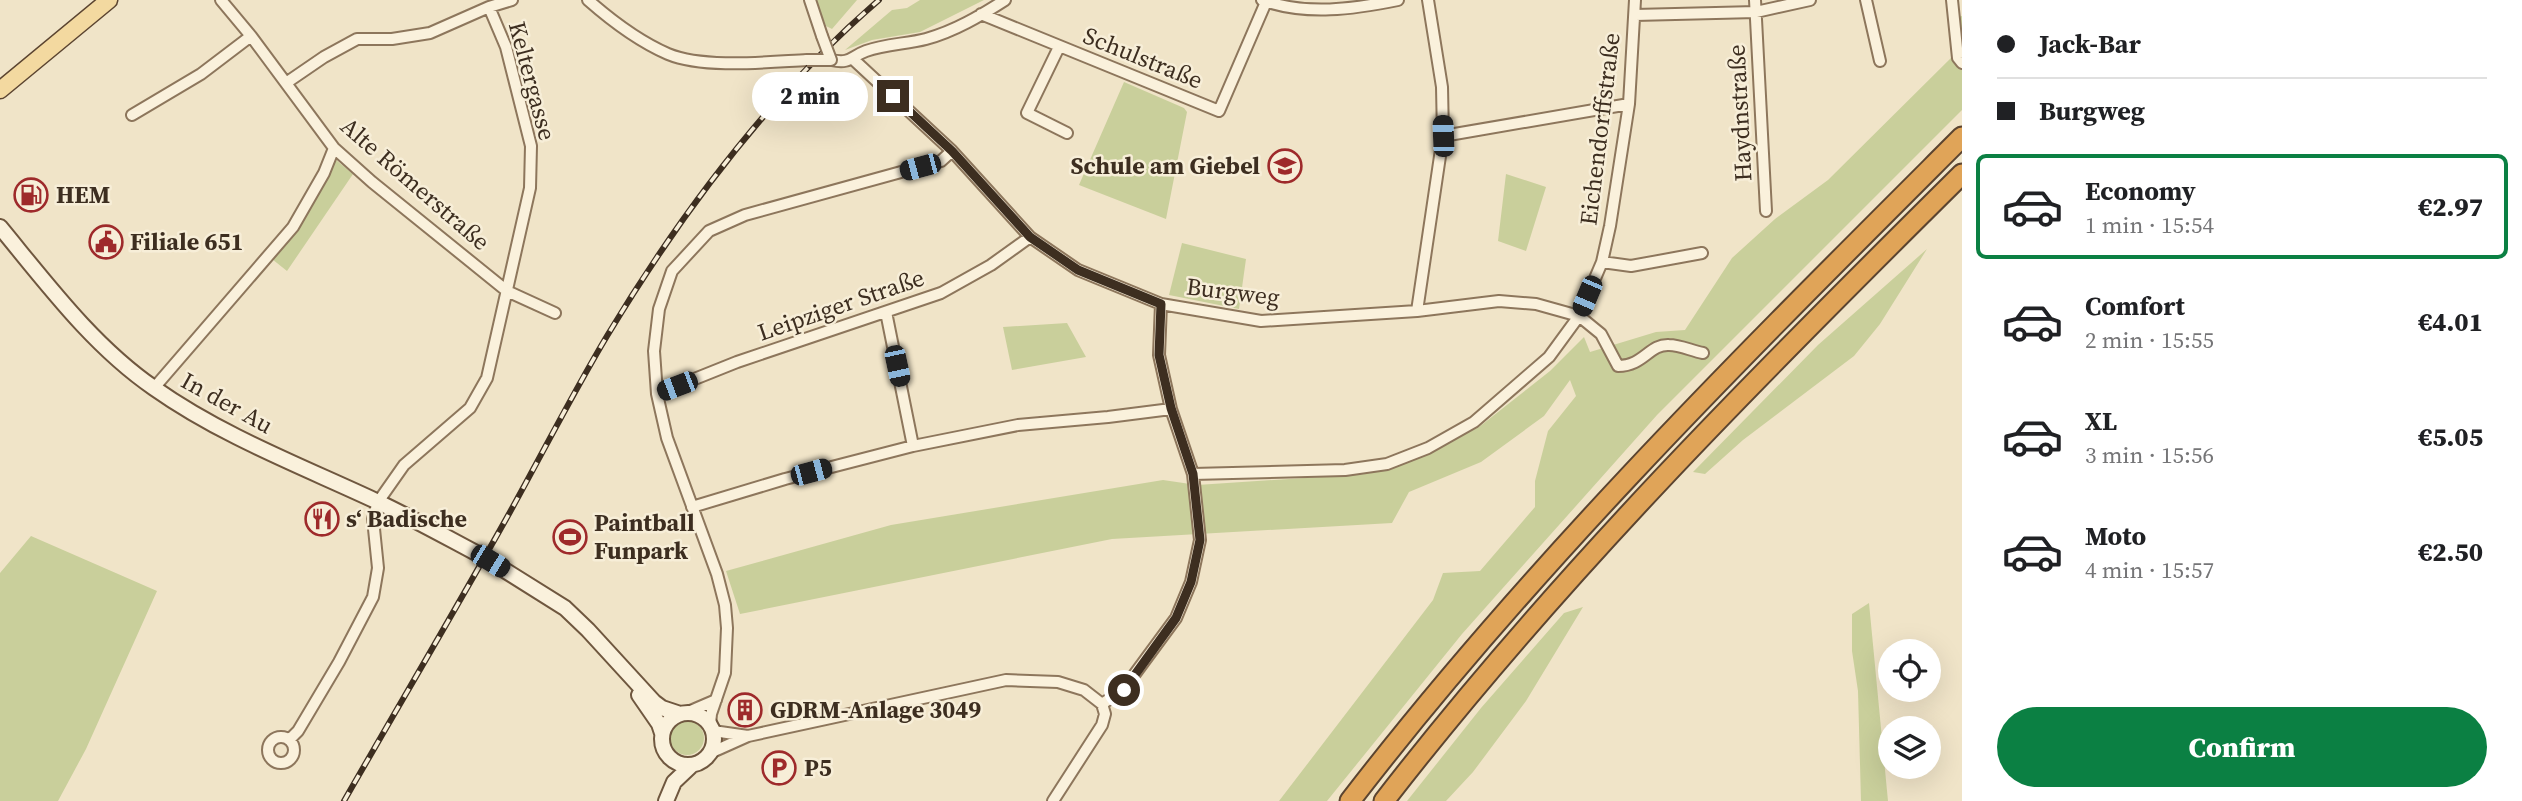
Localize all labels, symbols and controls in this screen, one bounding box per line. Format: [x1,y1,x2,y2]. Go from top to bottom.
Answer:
street label: Keltergasse [501,18,564,144]
street label: Schulstraße [1079,19,1208,96]
text: Jack-Bar [2039,26,2141,62]
street label: Eichendorffstraße [1571,31,1628,227]
street label: Haydnstraße [1719,44,1760,182]
callout: 2 min [753,72,868,120]
text: 2 min [780,80,840,112]
route end [877,80,909,112]
text: Burgweg [2039,93,2145,129]
street label: Alte Römerstraße [334,110,497,258]
car [1432,115,1455,157]
school or university icon: Schule am Giebel [1266,147,1304,185]
place label: Schule am Giebel [1070,149,1260,182]
car [897,151,944,183]
text: Economy [2085,173,2196,209]
icon: car [2001,175,2064,238]
fuel station icon: HEM [12,176,50,214]
place label: HEM [56,178,110,211]
text: €2.97 [2418,189,2483,225]
text: 1 min · 15:54 [2085,209,2214,241]
public building icon: Filiale 651 [87,223,125,261]
place label: Filiale 651 [130,225,243,258]
street label: Leipziger Straße [753,261,929,348]
street label: Burgweg [1185,269,1282,314]
car [1570,273,1605,319]
text: Comfort [2085,288,2185,324]
icon: car [2001,290,2064,353]
text: €4.01 [2418,304,2483,340]
text: 2 min · 15:55 [2085,324,2214,356]
car [883,343,912,389]
street label: In der Au [175,364,279,441]
car [654,369,701,403]
text: XL [2085,403,2117,439]
icon: car [2001,405,2064,468]
text: €5.05 [2418,419,2483,455]
text: 3 min · 15:56 [2085,439,2214,471]
car [788,456,835,488]
restaurant icon: s‘ Badische [303,500,341,538]
place label: s‘ Badische [346,502,467,535]
place label: Paintball Funpark [594,506,695,567]
sports icon: Paintball Funpark [551,518,589,556]
text: Moto [2085,518,2146,554]
icon: car [2001,520,2064,583]
text: €2.50 [2418,534,2483,570]
car [467,541,514,581]
text: 4 min · 15:57 [2085,554,2214,586]
map controls [1878,639,1941,779]
button: locate [1878,639,1941,702]
route start [1108,674,1140,706]
building icon: GDRM-Anlage 3049 [726,691,764,729]
place label: GDRM-Anlage 3049 [770,693,981,726]
button: Confirm [1997,707,2487,787]
button: layers [1878,716,1941,779]
parking icon: P5 [760,749,798,787]
place label: P5 [804,751,832,784]

